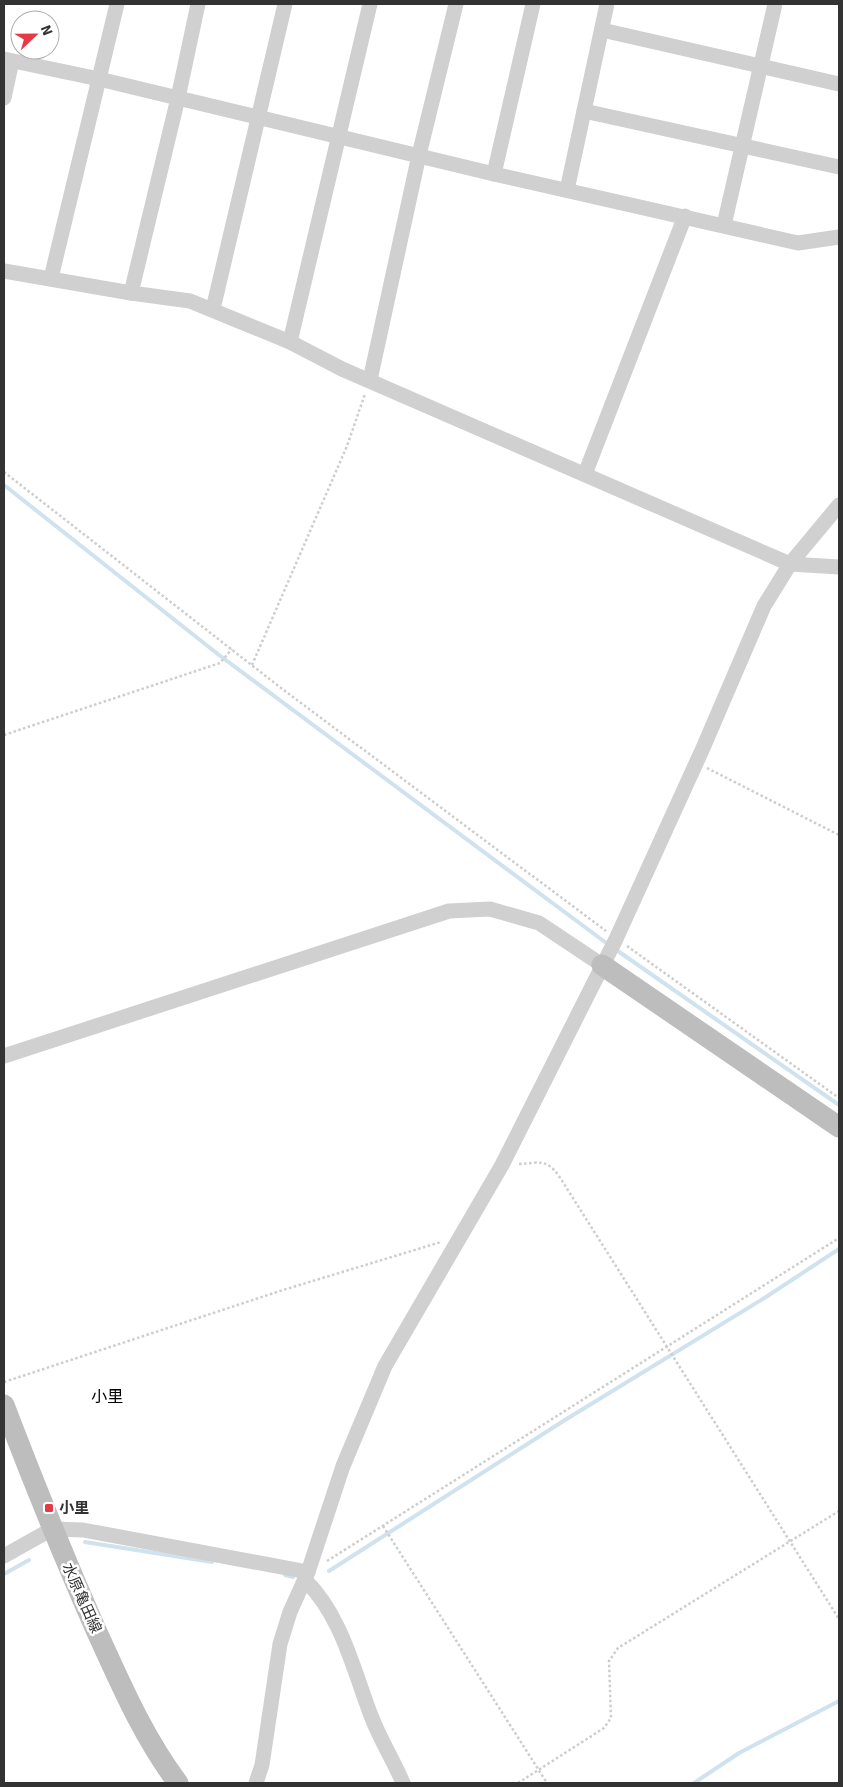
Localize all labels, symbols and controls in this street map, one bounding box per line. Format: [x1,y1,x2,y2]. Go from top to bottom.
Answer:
north arrow [10,10,60,60]
text: N [37,23,56,38]
district label: 小里 [91,1387,123,1407]
place label: 小里 [59,1499,89,1517]
marker: 小里 [43,1502,55,1514]
street label: 水原亀田線 [59,1560,105,1636]

